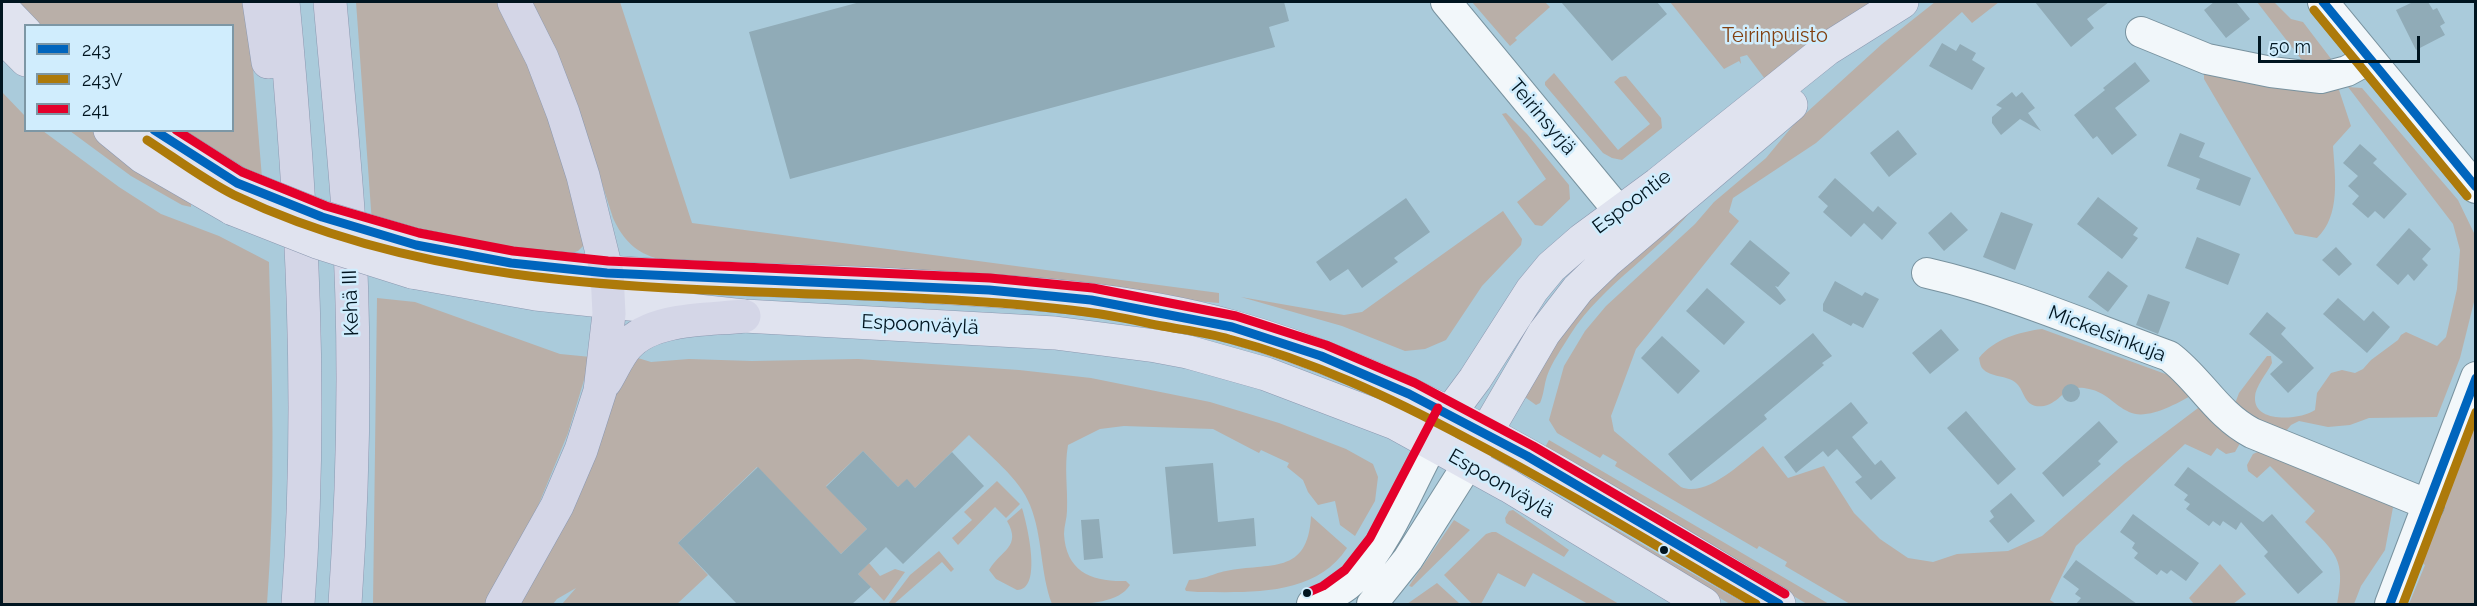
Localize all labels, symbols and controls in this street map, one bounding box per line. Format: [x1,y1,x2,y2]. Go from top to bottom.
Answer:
legend [24,24,234,132]
park label: Teirinpuisto [1722,24,1828,48]
scale bar [2261,24,2423,62]
text: 50 m [2269,36,2311,57]
text: 243 [82,39,111,60]
text: 243V [82,69,122,90]
street label: Teirinsyrjä [1503,74,1581,160]
text: 241 [82,99,109,120]
street label: Espoontie [1588,165,1676,239]
street label: Kehä III [338,269,364,337]
street label: Mickelsinkuja [2045,301,2169,367]
street label: Espoonväylä [861,310,979,340]
street label: Espoonväylä [1444,444,1558,524]
unlabelled marker [1658,544,1670,556]
unlabelled marker [1301,587,1313,599]

